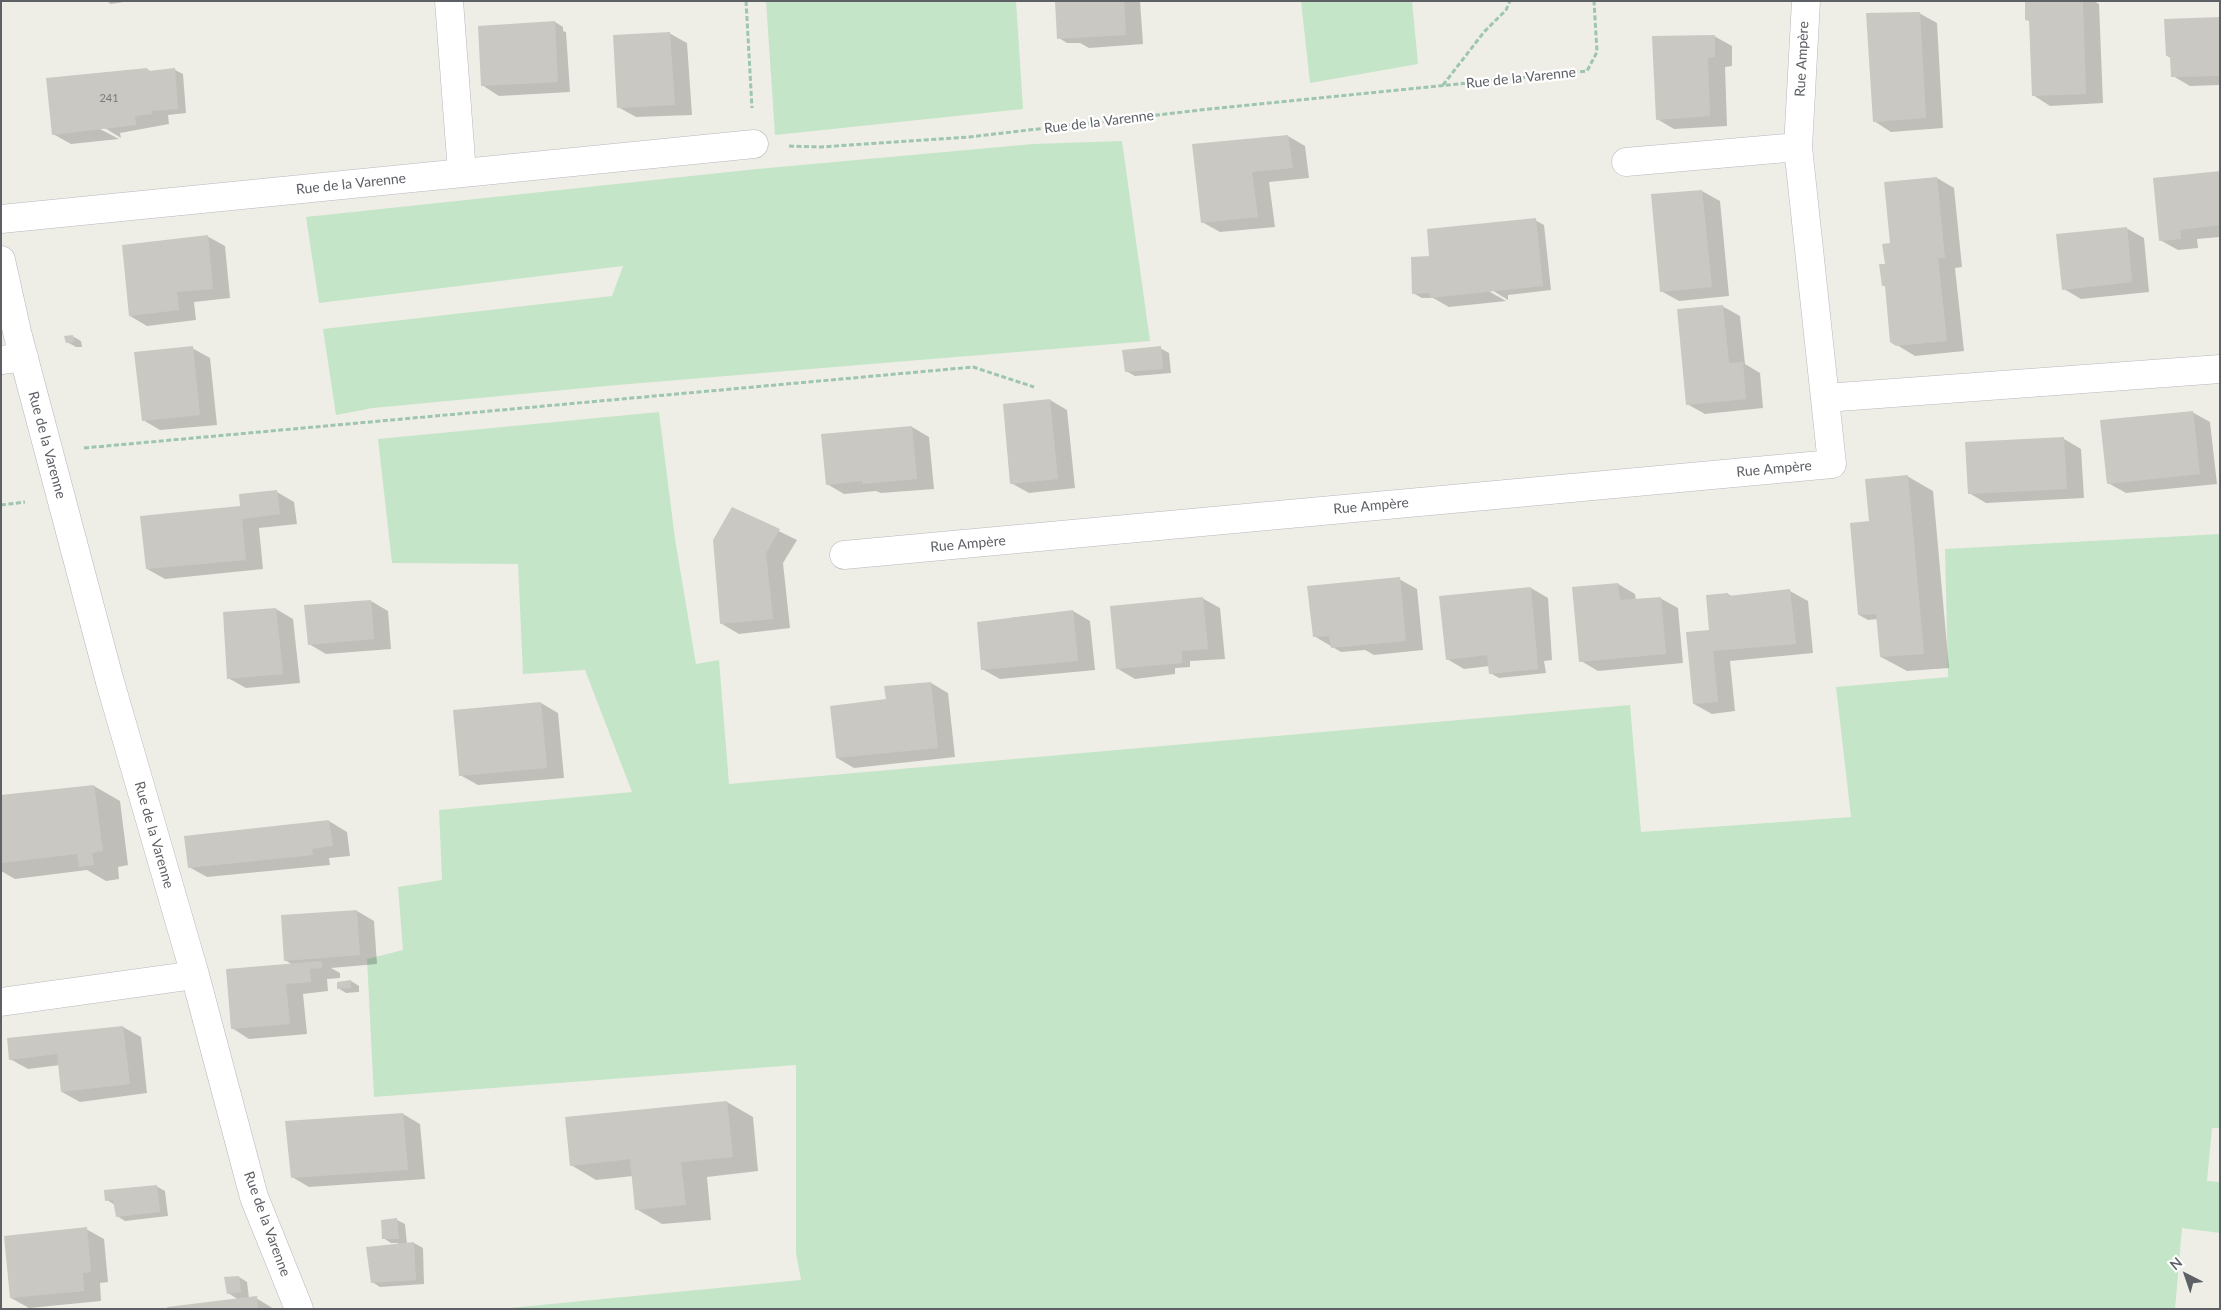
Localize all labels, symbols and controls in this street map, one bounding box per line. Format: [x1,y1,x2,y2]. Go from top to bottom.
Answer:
street label: Rue Ampère [1792,21,1812,97]
street label: Rue de la Varenne [1465,64,1577,92]
house number: 241 [99,91,119,105]
street label: Rue de la Varenne [1043,107,1155,137]
street label: Rue de la Varenne [295,170,407,198]
street label: Rue de la Varenne [25,389,69,501]
street label: Rue Ampère [1736,457,1812,481]
street label: Rue Ampère [1333,494,1409,518]
street label: Rue Ampère [930,532,1006,556]
street label: Rue de la Varenne [131,780,177,890]
street label: Rue de la Varenne [240,1169,294,1279]
north arrow [2161,1250,2211,1300]
text: N [2166,1253,2185,1273]

